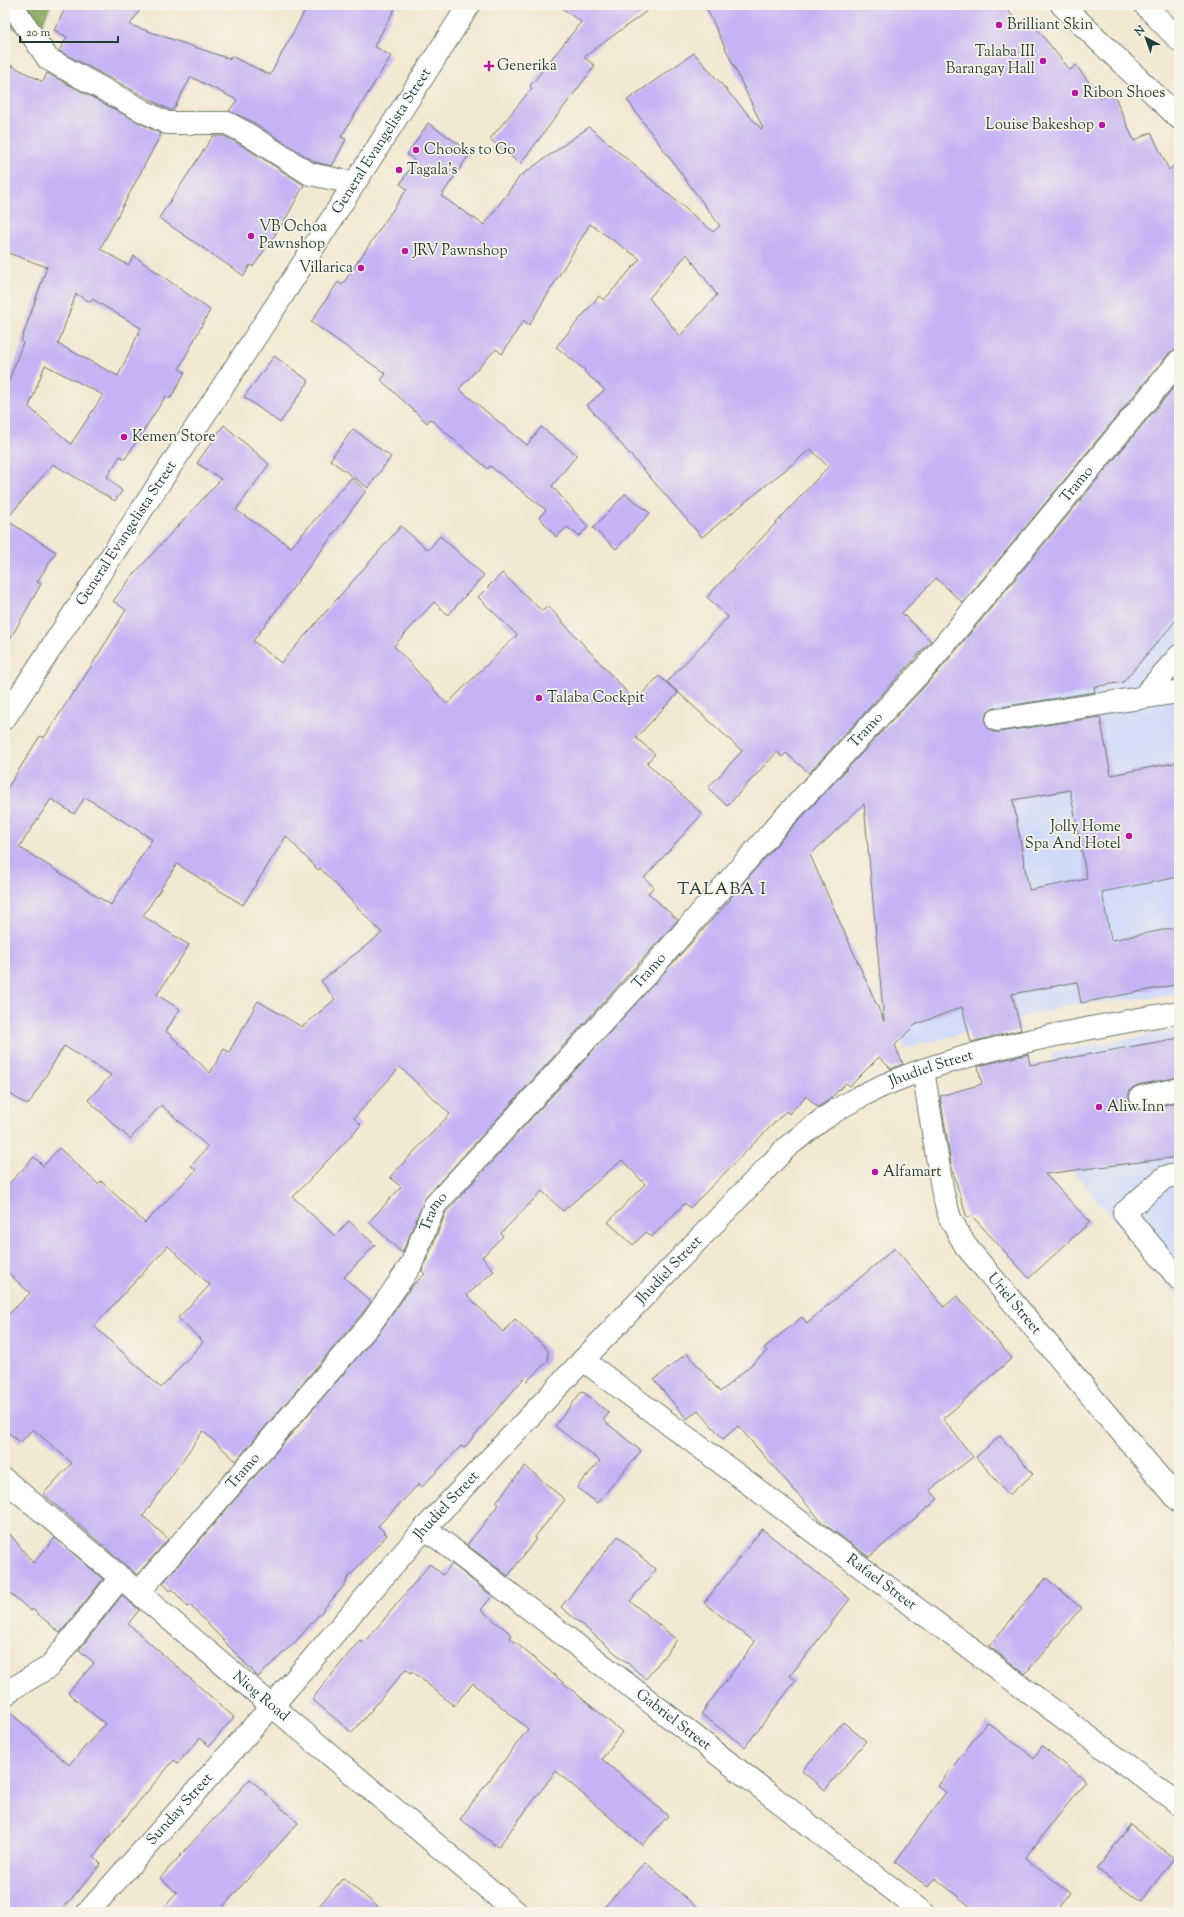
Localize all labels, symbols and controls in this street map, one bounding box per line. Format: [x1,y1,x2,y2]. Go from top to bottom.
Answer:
place label: Brilliant Skin [1007,15,1093,36]
scale bar [20,18,118,44]
north arrow [1126,18,1166,58]
marker: Brilliant Skin [994,20,1004,30]
text: N [1131,22,1149,41]
text: 20 m [26,24,51,42]
place label: Talaba III Barangay Hall [946,42,1035,80]
place label: Generika [497,56,557,77]
marker: Talaba III Barangay Hall [1038,56,1048,66]
marker: Generika [484,61,494,71]
street label: General Evangelista Street [327,64,436,218]
place label: Ribon Shoes [1083,83,1165,104]
marker: Ribon Shoes [1070,88,1080,98]
place label: Louise Bakeshop [986,115,1094,136]
marker: Louise Bakeshop [1097,120,1107,130]
place label: Chooks to Go [424,140,515,161]
marker: Chooks to Go [411,145,421,155]
place label: Tagala's [407,160,458,181]
marker: Tagala's [394,165,404,175]
place label: VB Ochoa Pawnshop [259,217,327,255]
marker: VB Ochoa Pawnshop [246,231,256,241]
place label: JRV Pawnshop [412,241,508,262]
marker: JRV Pawnshop [400,246,410,256]
place label: Villarica [299,258,353,279]
marker: Villarica [356,263,366,273]
place label: Kemen Store [132,427,215,448]
marker: Kemen Store [119,432,129,442]
street label: General Evangelista Street [71,456,182,610]
street label: Tramo [1055,461,1098,507]
place label: Talaba Cockpit [547,688,645,709]
marker: Talaba Cockpit [534,693,544,703]
street label: Tramo [844,708,888,753]
place label: Jolly Home Spa And Hotel [1025,817,1121,855]
marker: Jolly Home Spa And Hotel [1124,831,1134,841]
district label: TALABA I [677,878,767,902]
street label: Tramo [627,948,671,994]
street label: Jhudiel Street [885,1045,975,1093]
place label: Aliw Inn [1107,1097,1165,1118]
marker: Aliw Inn [1094,1102,1104,1112]
place label: Alfamart [883,1162,941,1183]
marker: Alfamart [870,1167,880,1177]
street label: Tramo [415,1187,452,1235]
street label: Jhudiel Street [631,1231,707,1310]
street label: Uriel Street [982,1268,1046,1339]
street label: Tramo [221,1448,265,1494]
street label: Jhudiel Street [408,1466,484,1545]
street label: Rafael Street [842,1549,921,1615]
street label: Niog Road [228,1666,294,1727]
street label: Gabriel Street [631,1684,716,1756]
street label: Sunday Street [142,1768,218,1850]

